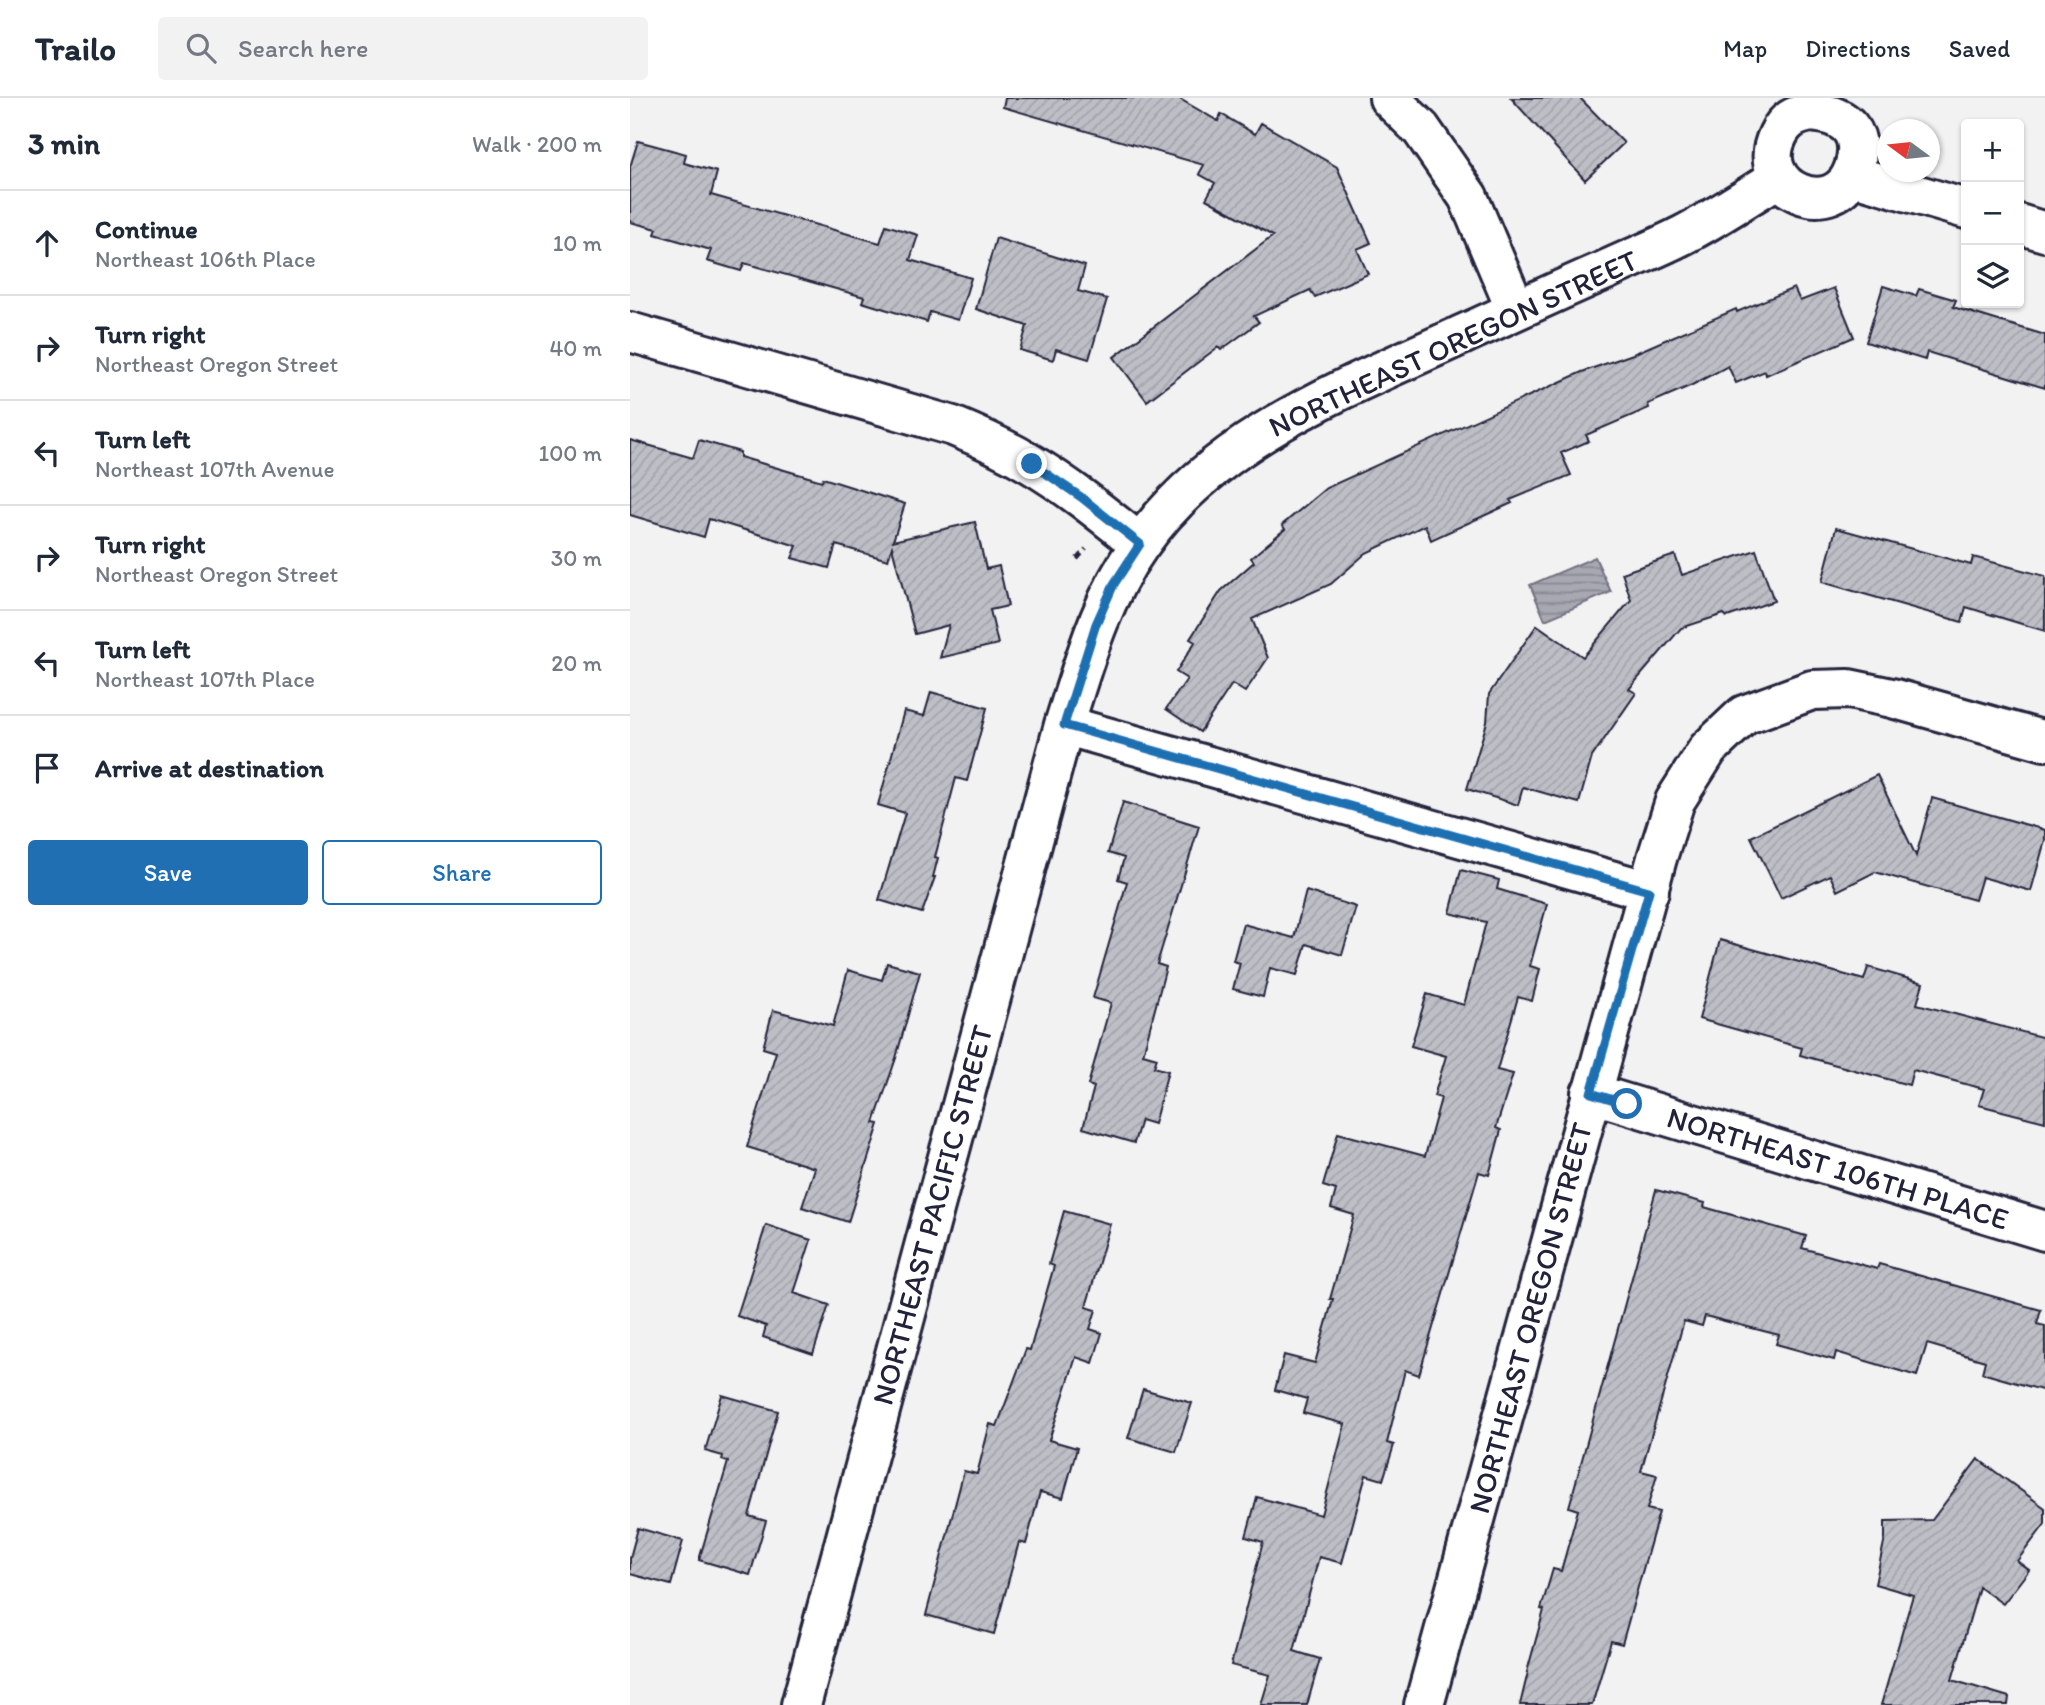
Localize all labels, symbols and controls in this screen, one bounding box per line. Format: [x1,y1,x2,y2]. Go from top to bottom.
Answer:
search box [158,17,648,80]
text: Trailo [35,29,116,68]
icon: search [182,29,220,67]
text: Search here [238,32,368,64]
text: Map [1723,34,1767,63]
text: Directions [1805,34,1911,63]
text: Saved [1949,34,2010,63]
north arrow [1877,119,1940,182]
map controls [1961,119,2024,308]
button: + [1961,119,2024,182]
text: 3 min [28,125,100,162]
text: Walk · 200 m [472,130,602,158]
button: − [1961,182,2024,245]
text: Continue [95,213,198,245]
icon: ahead [28,224,66,262]
text: 10 m [553,229,602,257]
street label: NORTHEAST OREGON STREET [1263,241,1644,445]
text: Northeast 106th Place [95,245,316,273]
button: layers [1961,245,2024,308]
text: Turn right [95,318,206,350]
icon: right [28,329,66,367]
text: 40 m [549,334,602,362]
text: Northeast Oregon Street [95,350,338,378]
text: Turn left [95,423,191,455]
icon: left [28,434,66,472]
text: 100 m [538,439,602,467]
route end [1016,448,1047,479]
text: Northeast 107th Avenue [95,455,335,483]
text: Turn right [95,528,206,560]
icon: right [28,539,66,577]
text: 30 m [551,544,602,572]
text: Northeast Oregon Street [95,560,338,588]
text: Turn left [95,633,191,665]
icon: left [28,644,66,682]
text: 20 m [551,649,602,677]
text: Northeast 107th Place [95,665,315,693]
icon: arrive [28,749,66,787]
text: Arrive at destination [95,752,324,784]
button: Save [28,840,308,905]
button: Share [322,840,602,905]
street label: NORTHEAST PACIFIC STREET [863,1021,1001,1409]
route start [1611,1088,1642,1119]
street label: NORTHEAST 106TH PLACE [1663,1098,2013,1238]
street label: NORTHEAST OREGON STREET [1460,1118,1600,1517]

